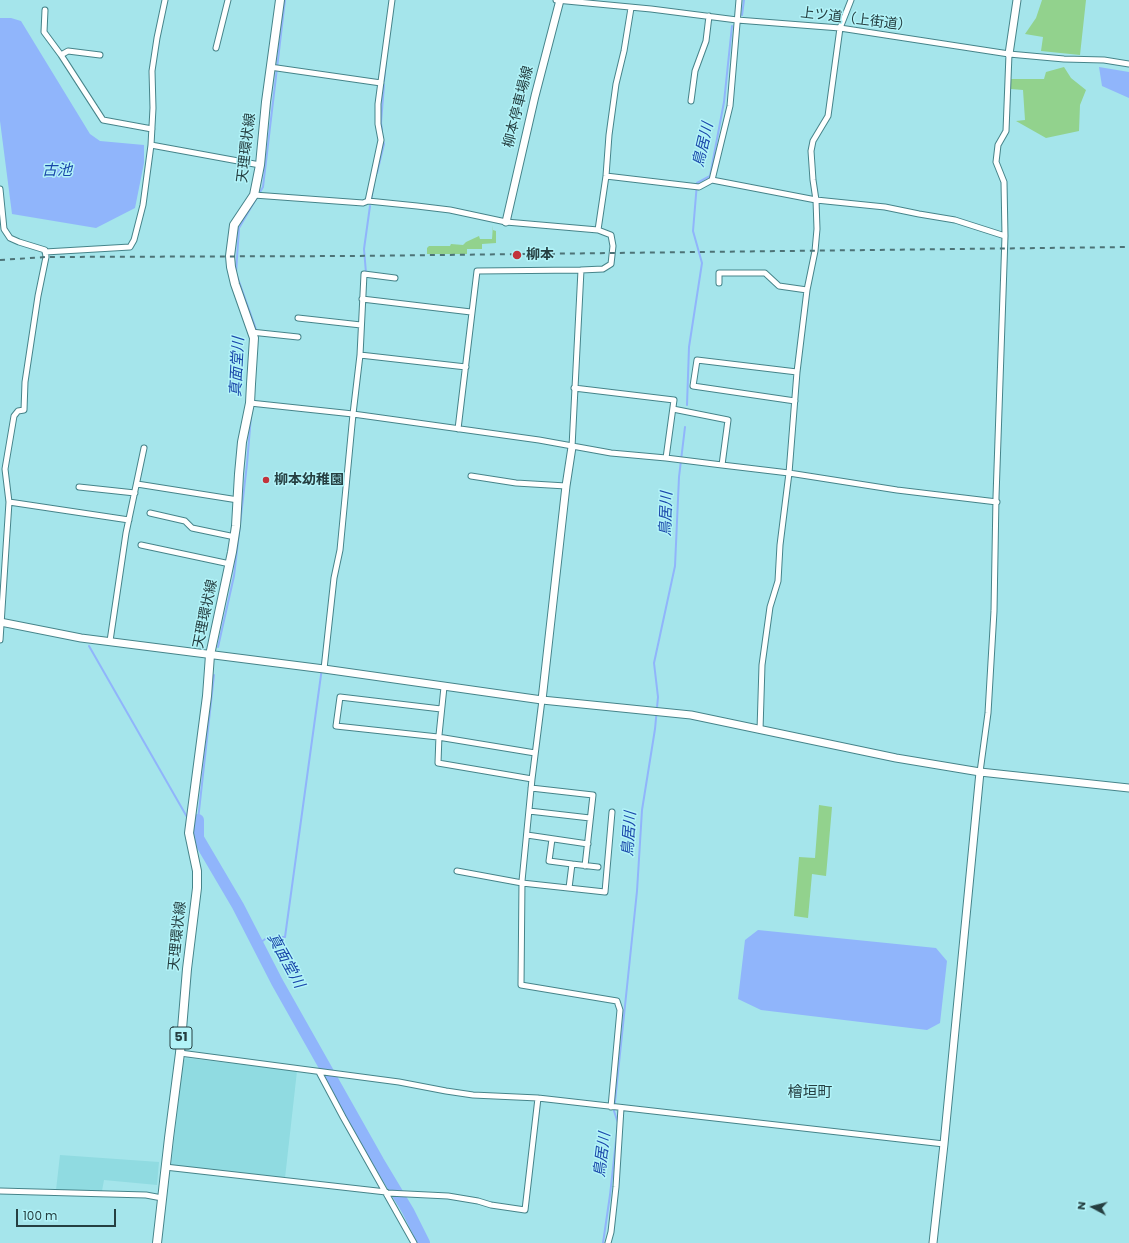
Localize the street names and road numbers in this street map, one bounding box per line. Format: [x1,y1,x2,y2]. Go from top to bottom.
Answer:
street label: 上ツ道（上街道） [799,5,913,35]
street label: 柳本停車場線 [501,64,537,150]
street label: 天理環状線 [234,112,260,184]
street label: 天理環状線 [191,578,221,650]
street label: 天理環状線 [166,900,190,972]
road number: 51 [170,1027,192,1049]

